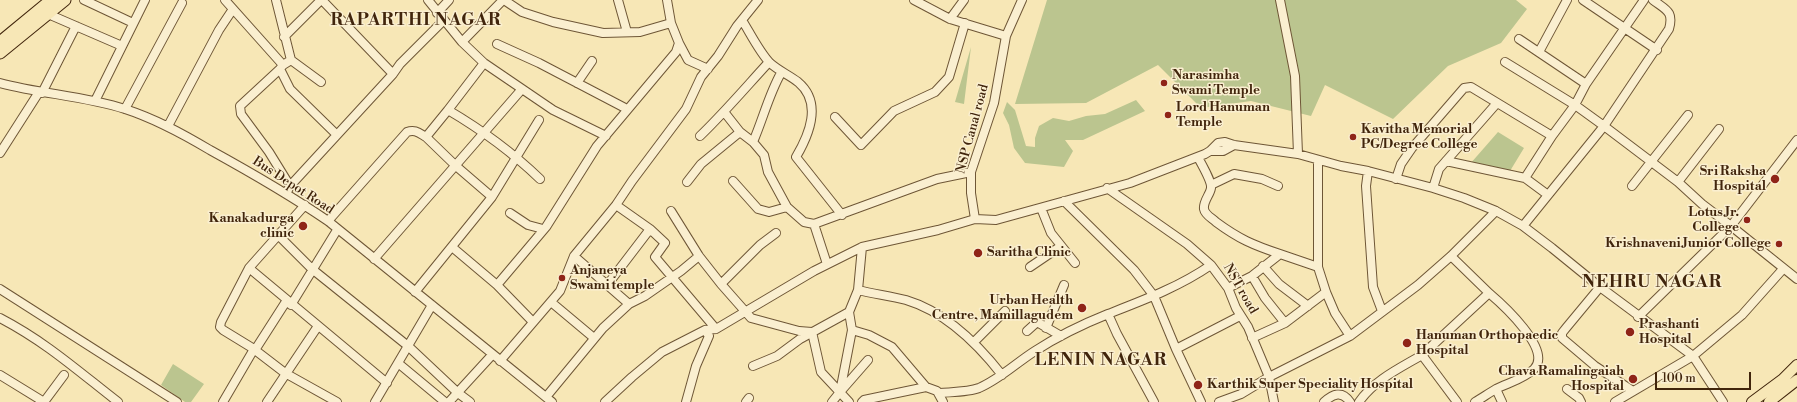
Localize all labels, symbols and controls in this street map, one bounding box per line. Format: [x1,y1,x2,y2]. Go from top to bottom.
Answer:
district label: RAPARTHI NAGAR [330,11,502,31]
place label: Narasimha Swami Temple [1172,68,1260,99]
marker: Narasimha Swami Temple [1159,78,1169,88]
street label: NSP Canal road [954,83,992,175]
place label: Lord Hanuman Temple [1176,100,1270,131]
marker: Lord Hanuman Temple [1163,110,1173,120]
place label: Kavitha Memorial PG/Degree College [1361,122,1477,153]
marker: Kavitha Memorial PG/Degree College [1348,132,1358,142]
street label: Bus Depot Road [249,154,337,218]
place label: Sri Raksha Hospital [1700,164,1766,195]
marker: Sri Raksha Hospital [1769,173,1781,185]
place label: Lotus Jr. College [1688,205,1739,236]
place label: Kanakadurga clinic [209,211,294,242]
marker: Lotus Jr. College [1742,215,1752,225]
marker: Kanakadurga clinic [297,220,309,232]
place label: Krishnaveni Junior College [1605,236,1771,252]
marker: Krishnaveni Junior College [1774,239,1784,249]
place label: Saritha Clinic [987,245,1071,261]
marker: Saritha Clinic [972,247,984,259]
street label: NST road [1219,261,1261,317]
place label: Anjaneya Swami temple [570,263,654,294]
marker: Anjaneya Swami temple [557,273,567,283]
district label: NEHRU NAGAR [1582,273,1722,293]
place label: Urban Health Centre, Mamillagudem [932,293,1073,324]
marker: Urban Health Centre, Mamillagudem [1076,302,1088,314]
place label: Prashanti Hospital [1639,317,1699,348]
marker: Prashanti Hospital [1624,326,1636,338]
place label: Hanuman Orthopaedic Hospital [1416,328,1558,359]
marker: Hanuman Orthopaedic Hospital [1401,337,1413,349]
district label: LENIN NAGAR [1035,351,1167,371]
place label: Chava Ramalingaiah Hospital [1498,364,1624,395]
scale bar [1657,364,1753,390]
text: 100 m [1662,371,1696,386]
marker: Chava Ramalingaiah Hospital [1627,373,1639,385]
place label: Karthik Super Speciality Hospital [1207,377,1413,393]
marker: Karthik Super Speciality Hospital [1192,379,1204,391]

